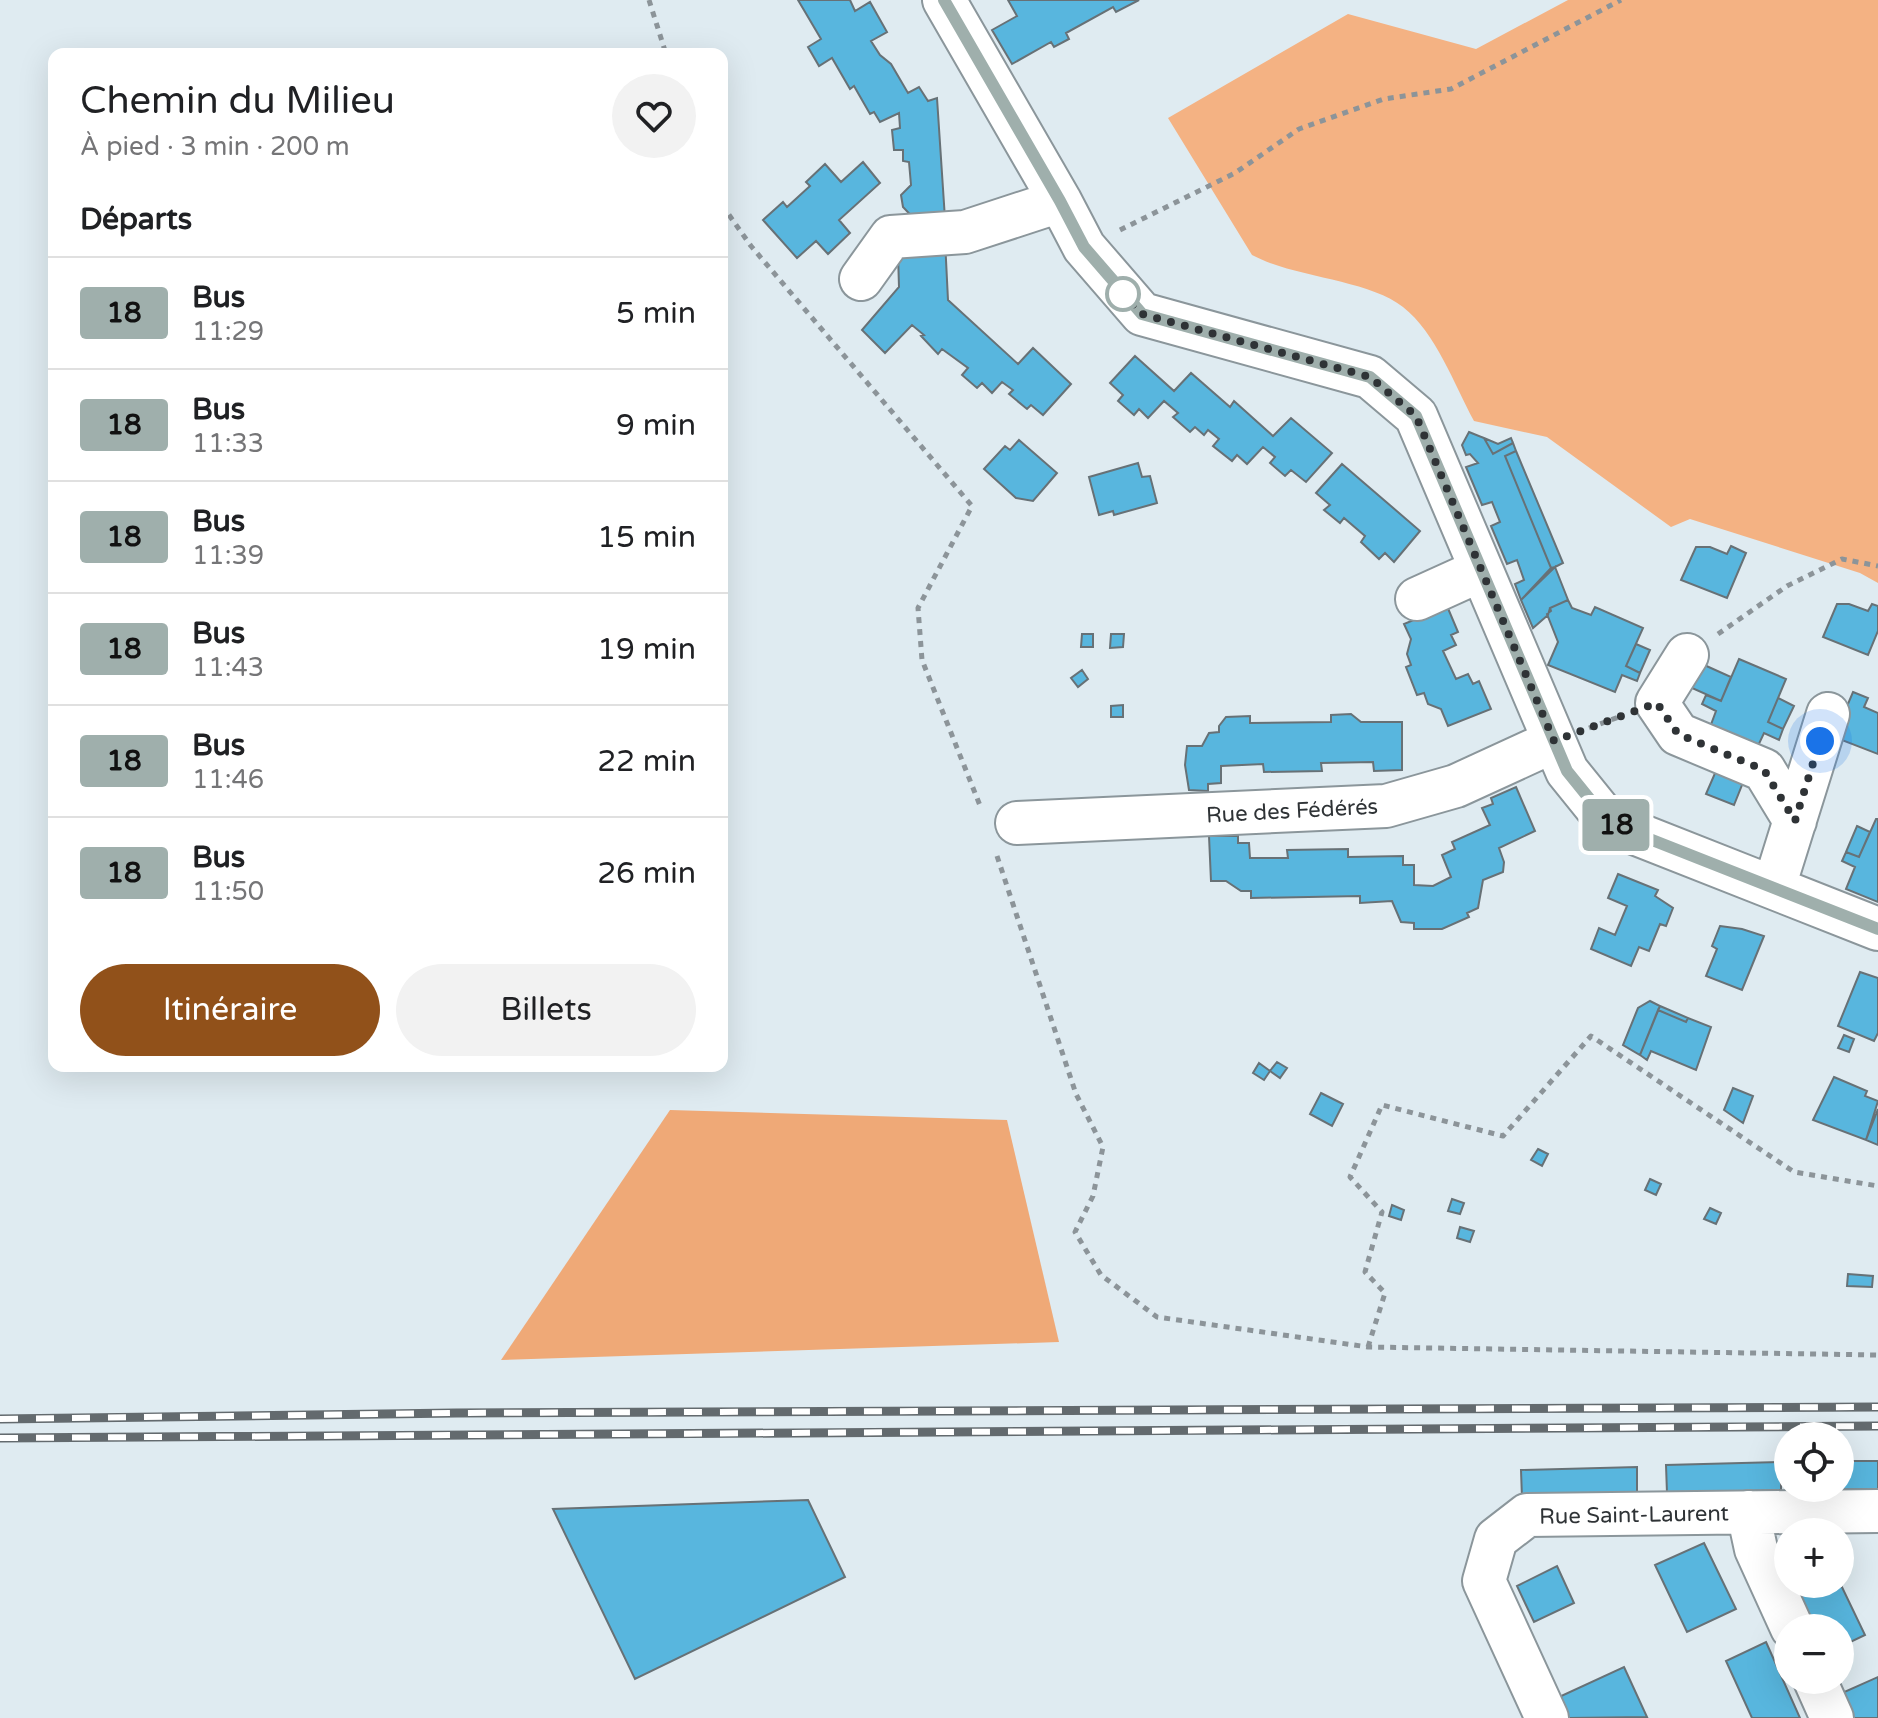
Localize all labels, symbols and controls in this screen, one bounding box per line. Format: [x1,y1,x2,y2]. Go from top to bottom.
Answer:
button: heart [612,74,696,158]
text: Chemin du Milieu [80,78,395,124]
text: À pied · 3 min · 200 m [80,131,350,162]
text: Départs [80,201,192,238]
unlabelled marker [1106,277,1140,311]
text: Bus [192,279,245,316]
text: 5 min [616,295,696,332]
text: 18 [106,296,142,330]
text: 11:29 [192,316,264,347]
text: Bus [192,391,245,428]
text: 9 min [616,407,696,444]
text: 18 [106,408,142,442]
text: 11:33 [192,428,264,459]
text: Bus [192,503,245,540]
text: 15 min [597,519,696,556]
text: 18 [106,520,142,554]
text: 11:39 [192,540,264,571]
text: Bus [192,615,245,652]
text: 19 min [597,631,696,668]
text: 18 [106,632,142,666]
text: 11:43 [192,652,264,683]
your location [1800,721,1840,761]
text: Bus [192,727,245,764]
text: 22 min [597,743,696,780]
text: 18 [106,744,142,778]
text: 11:46 [192,764,264,795]
street label: Rue des Fédérés [1205,794,1379,828]
line badge: 18 [1580,799,1652,851]
text: 18 [1598,808,1634,842]
text: Bus [192,839,245,876]
text: 26 min [597,855,696,892]
text: 18 [106,856,142,890]
text: 11:50 [192,876,264,907]
button: Itinéraire [80,964,380,1056]
button: Billets [396,964,696,1056]
map controls [1774,1422,1854,1694]
button: locate [1774,1422,1854,1502]
street label: Rue Saint-Laurent [1539,1500,1729,1530]
button: + [1774,1518,1854,1598]
button: − [1774,1614,1854,1694]

